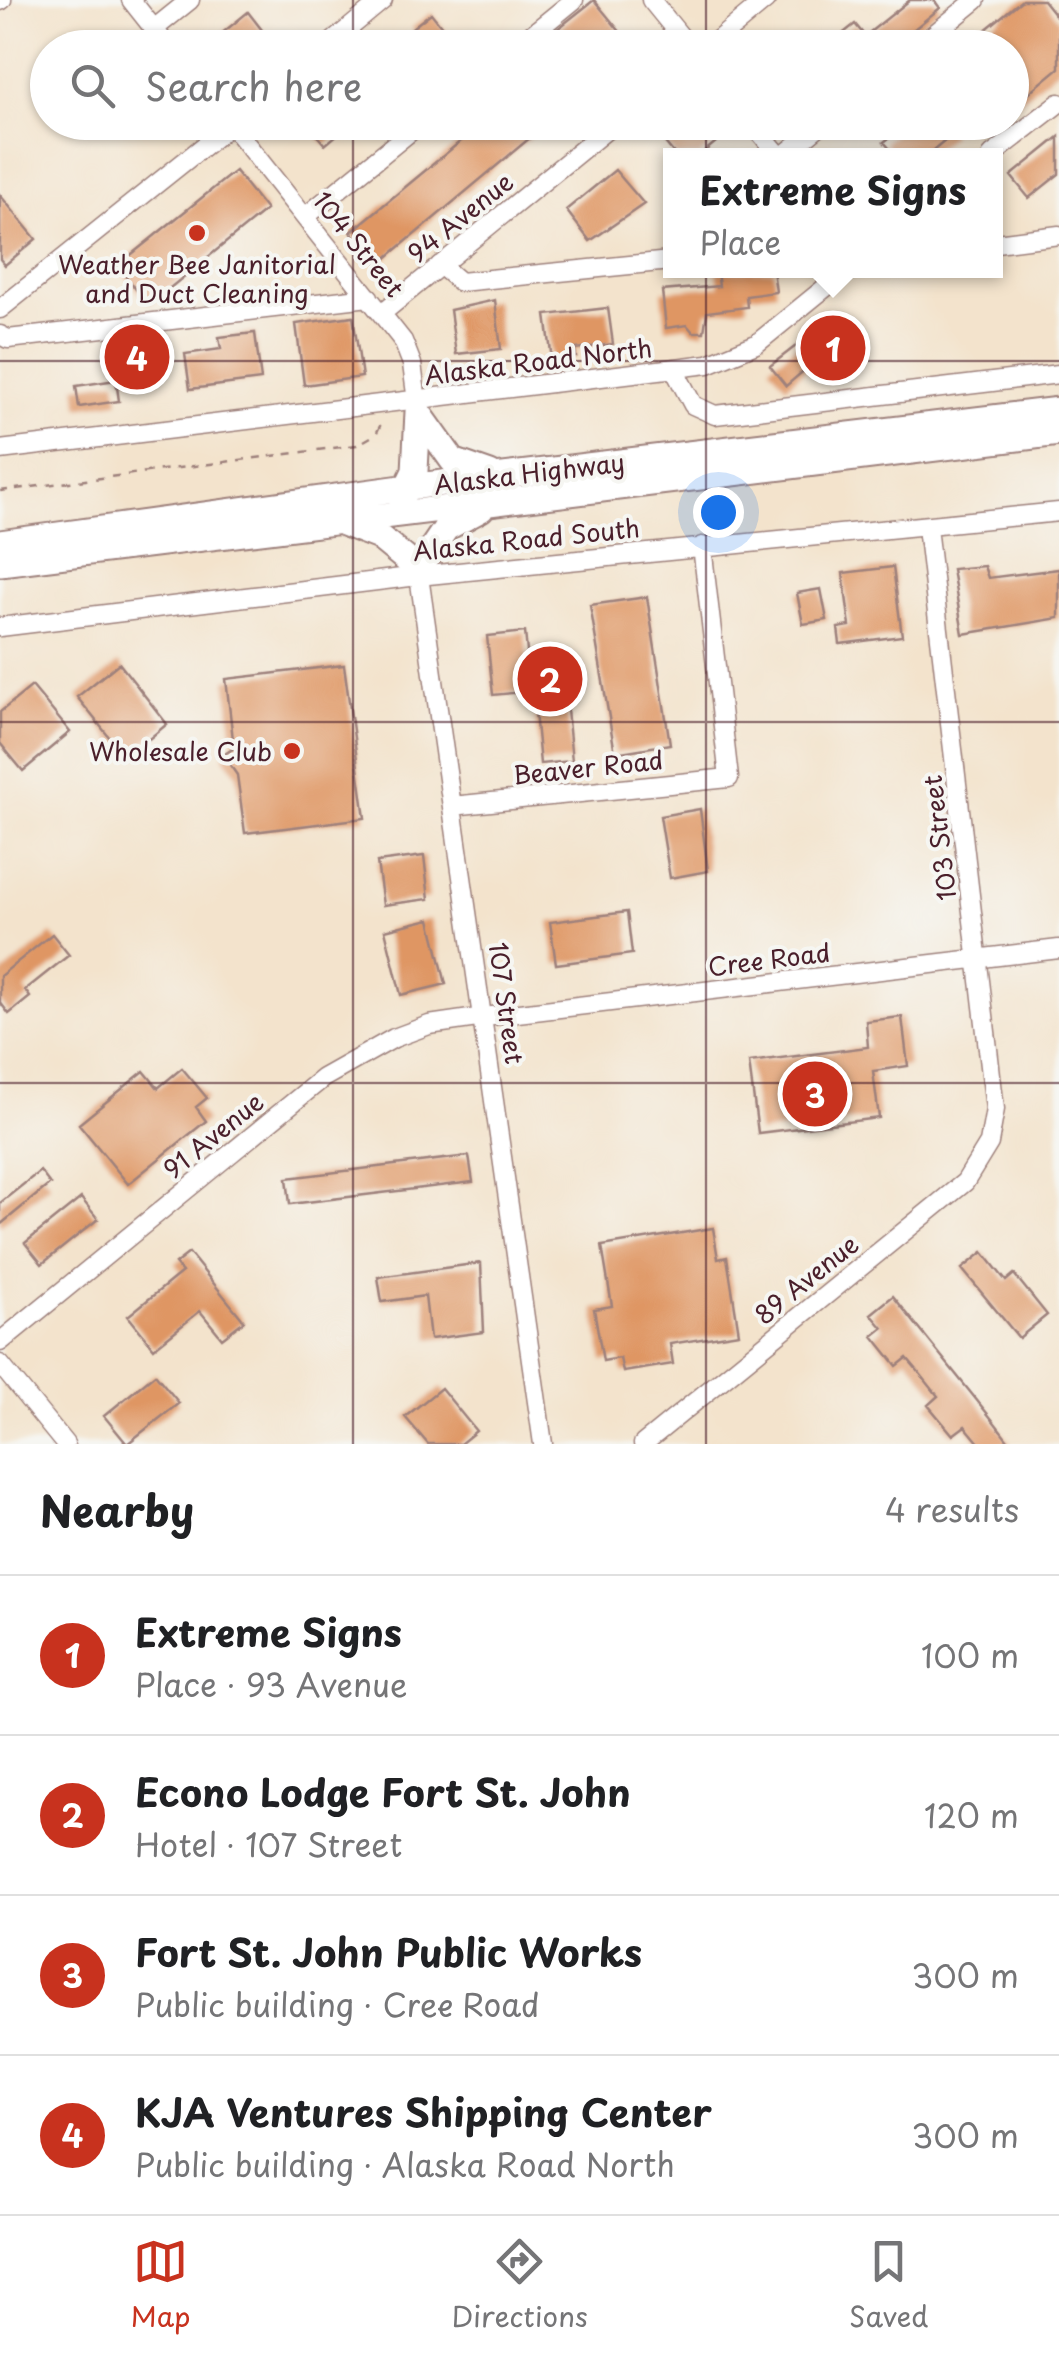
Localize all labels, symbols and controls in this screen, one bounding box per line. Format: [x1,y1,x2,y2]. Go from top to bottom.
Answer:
search box [30,30,1029,140]
text: Search here [145,57,362,114]
icon: search [65,58,120,113]
popup [663,148,1003,278]
text: Extreme Signs [699,161,967,218]
street label: 94 Avenue [399,163,521,271]
street label: 104 Street [304,183,414,305]
text: Place [699,218,781,266]
marker: Weather Bee Janitorial and Duct Cleaning [186,222,208,244]
place label: Weather Bee Janitorial and Duct Cleaning [58,245,336,312]
pin: 1 [800,310,866,386]
pin: 4 [104,320,170,394]
street label: Alaska Road North [422,328,654,394]
street label: Alaska Highway [431,442,627,504]
your location [693,487,744,538]
street label: Alaska Road South [411,508,641,570]
pin: 2 [518,642,582,716]
place label: Wholesale Club [89,732,272,770]
marker: Wholesale Club [281,740,303,762]
street label: Beaver Road [511,740,665,794]
street label: 103 Street [912,773,966,903]
street label: Cree Road [706,933,832,985]
street label: 107 Street [480,940,534,1066]
pin: 3 [782,1056,848,1132]
street label: 91 Avenue [155,1083,271,1187]
street label: 89 Avenue [746,1225,866,1333]
text: Nearby [40,1478,194,1541]
text: 4 results [885,1485,1019,1533]
text: Extreme Signs [135,1603,402,1660]
text: 1 [65,1631,80,1679]
text: 100 m [921,1631,1019,1679]
text: Place · 93 Avenue [135,1660,407,1708]
text: Econo Lodge Fort St. John [135,1763,631,1820]
text: 2 [61,1791,84,1839]
text: 120 m [924,1791,1019,1839]
text: Hotel · 107 Street [135,1820,402,1868]
text: Fort St. John Public Works [135,1923,642,1980]
text: 3 [62,1951,83,1999]
text: 300 m [911,1951,1019,1999]
text: Public building · Cree Road [135,1980,540,2028]
text: KJA Ventures Shipping Center [135,2083,712,2140]
text: 4 [62,2111,83,2159]
text: 300 m [911,2111,1019,2159]
text: Public building · Alaska Road North [135,2140,675,2188]
tab: Map [131,2234,190,2337]
tab: Directions [452,2234,588,2337]
tab: Saved [849,2234,928,2337]

